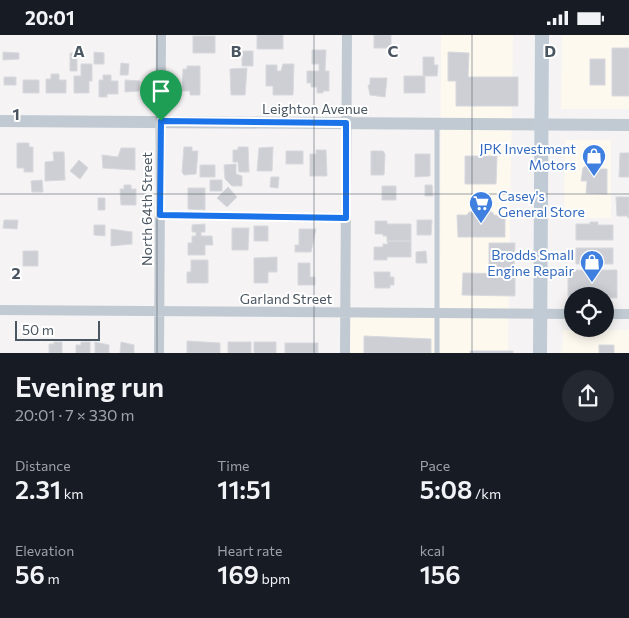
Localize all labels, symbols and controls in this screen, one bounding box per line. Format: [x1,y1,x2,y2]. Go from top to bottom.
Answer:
text: 20:01 [25,6,75,29]
text: A [73,41,85,60]
text: B [231,41,242,60]
text: C [388,41,399,60]
text: D [544,41,556,60]
pin [140,70,182,121]
icon: arrive [147,77,175,105]
street label: Leighton Avenue [262,100,368,117]
text: 1 [12,104,20,123]
place label: JPK Investment Motors [480,140,576,173]
shop icon: JPK Investment Motors [581,143,607,177]
street label: North 64th Street [138,152,155,266]
place label: Casey's General Store [498,187,585,220]
supermarket icon: Casey's General Store [468,190,494,224]
place label: Brodds Small Engine Repair [487,246,574,279]
shop icon: Brodds Small Engine Repair [579,249,605,283]
text: 2 [11,263,21,282]
map controls [564,287,614,337]
button: locate [564,287,614,337]
street label: Garland Street [240,290,332,307]
scale bar [15,318,100,341]
text: 50 m [22,321,54,338]
text: Evening run [15,369,164,403]
button: share [562,370,614,422]
text: 20:01 · 7 × 330 m [15,405,135,424]
text: Distance [15,457,71,474]
text: Time [217,457,250,474]
text: Pace [420,457,450,474]
text: 2.31 [15,474,61,504]
text: 11:51 [217,474,272,504]
text: 5:08 [420,474,472,504]
text: km [61,485,84,502]
text: /km [472,485,501,502]
text: Elevation [15,542,74,559]
text: Heart rate [217,542,282,559]
text: kcal [420,542,445,559]
text: 56 [15,559,45,589]
text: 169 [217,559,259,589]
text: 156 [420,559,461,589]
text: m [45,570,60,587]
text: bpm [259,570,290,587]

